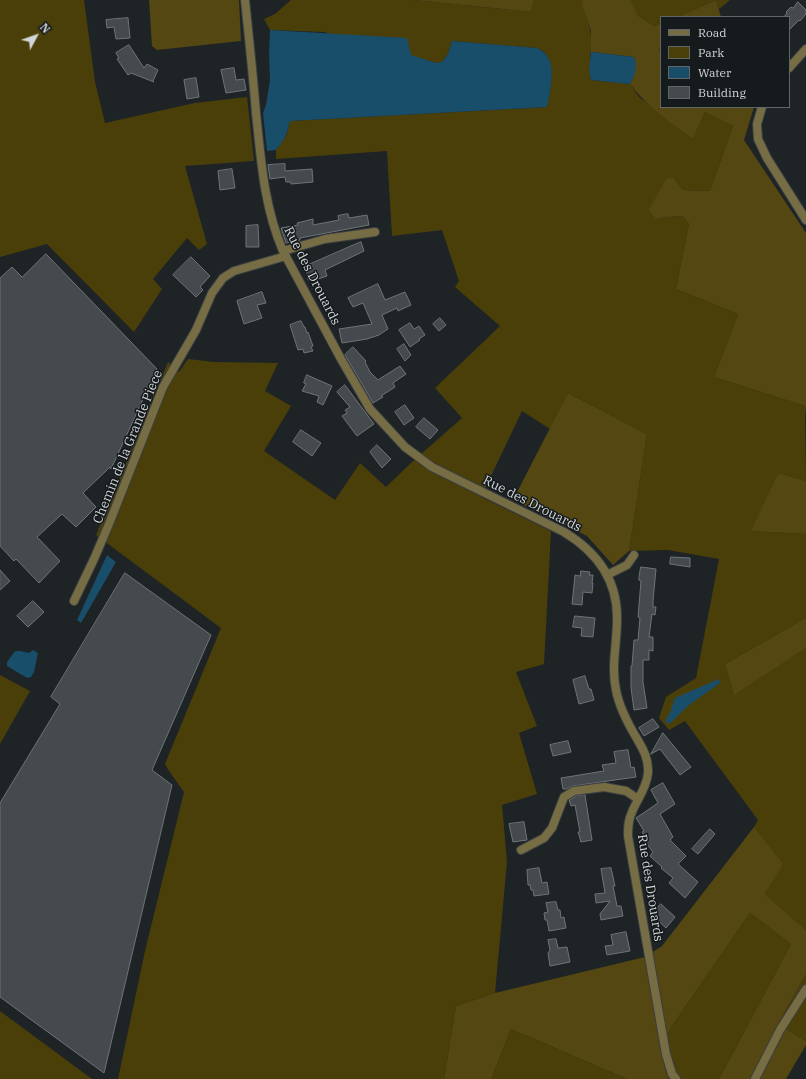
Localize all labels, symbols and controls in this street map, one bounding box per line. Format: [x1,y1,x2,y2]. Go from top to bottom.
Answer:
north arrow [16,16,56,56]
legend [660,16,790,108]
text: N [37,20,53,36]
text: Road [698,25,727,40]
text: Park [698,45,724,60]
text: Water [698,65,731,80]
text: Building [698,85,746,100]
street label: Rue des Drouards [280,224,344,328]
street label: Chemin de la Grande Piece [90,368,166,526]
street label: Rue des Drouards [480,472,584,536]
street label: Rue des Drouards [634,833,666,943]

